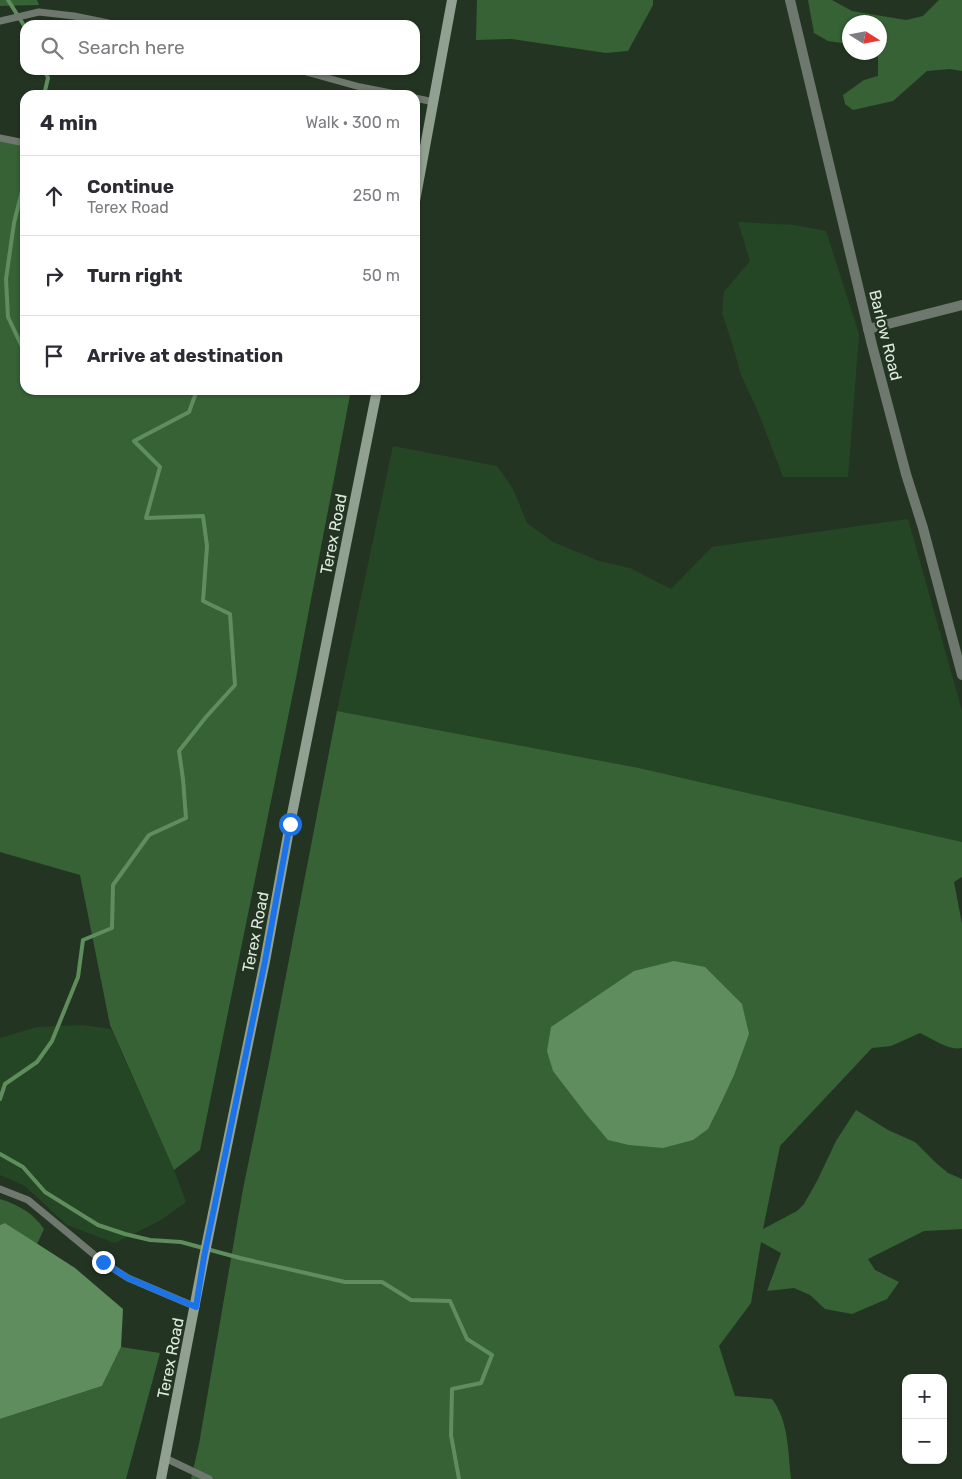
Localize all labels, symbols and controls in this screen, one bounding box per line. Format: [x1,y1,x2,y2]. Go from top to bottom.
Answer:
north arrow [842,15,887,60]
search box [20,20,420,75]
icon: search [38,34,66,62]
text: Search here [78,36,185,59]
text: 4 min [40,110,98,135]
text: Walk · 300 m [306,113,400,132]
text: Continue [87,175,174,198]
icon: ahead [40,182,68,210]
text: 250 m [353,186,400,205]
text: Terex Road [87,198,169,217]
icon: right [40,262,68,290]
text: Turn right [87,264,182,287]
text: 50 m [362,266,400,285]
street label: Barlow Road [865,288,906,382]
icon: arrive [40,342,68,370]
text: Arrive at destination [87,344,283,367]
street label: Terex Road [316,492,351,576]
route start [279,813,302,836]
street label: Terex Road [238,890,273,974]
route end [92,1251,115,1274]
street label: Terex Road [153,1316,188,1400]
map controls [902,1374,947,1464]
button: + [902,1374,947,1419]
button: − [902,1419,947,1464]

